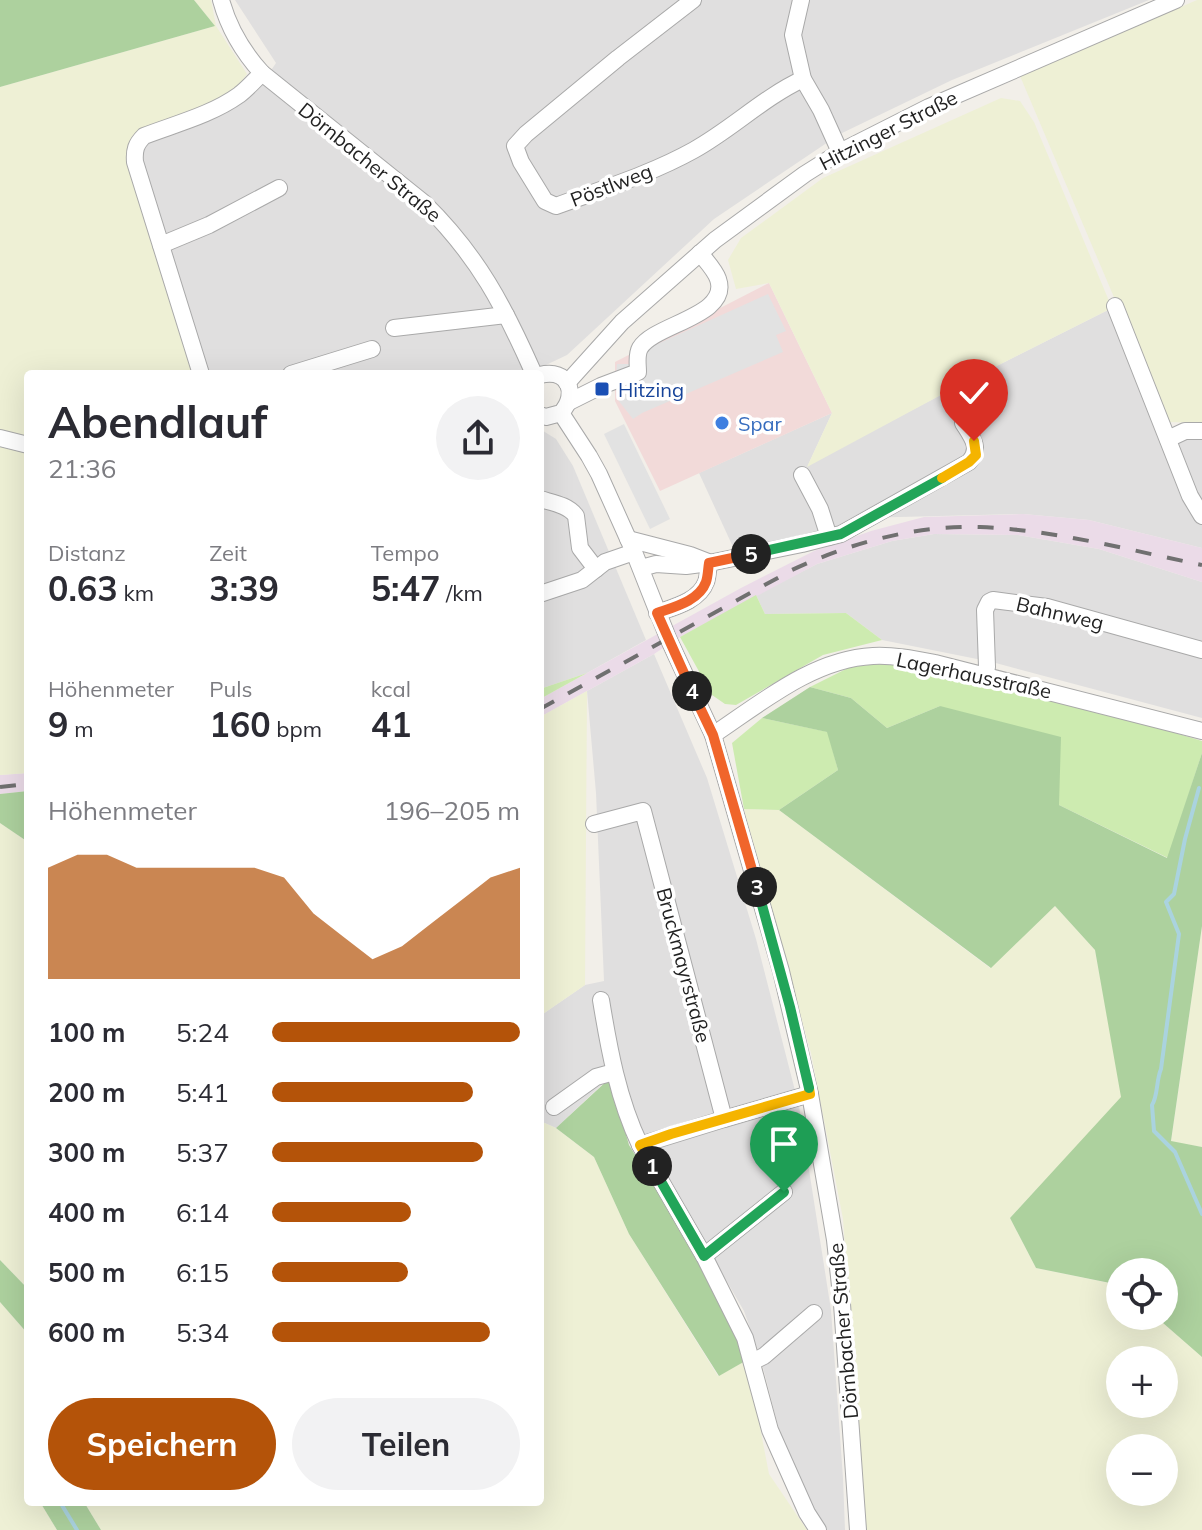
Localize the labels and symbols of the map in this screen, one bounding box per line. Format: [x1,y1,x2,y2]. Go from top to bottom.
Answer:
street label: Hitzinger Straße [815,84,961,176]
street label: Dörnbacher Straße [294,97,446,227]
street label: Pöstlweg [566,158,656,212]
pin [940,359,1008,441]
place label: Hitzing [618,377,684,402]
marker: Hitzing [593,380,611,398]
place label: Spar [738,411,782,436]
marker: Spar [713,414,731,432]
pin: 5 [731,534,771,574]
street label: Bahnweg [1014,591,1106,635]
street label: Lagerhausstraße [894,646,1054,704]
pin: 4 [672,671,712,711]
pin: 3 [737,867,777,907]
street label: Bruckmayrstraße [651,885,717,1045]
pin [750,1110,818,1192]
pin: 1 [632,1146,672,1186]
street label: Dörnbacher Straße [823,1242,863,1420]

